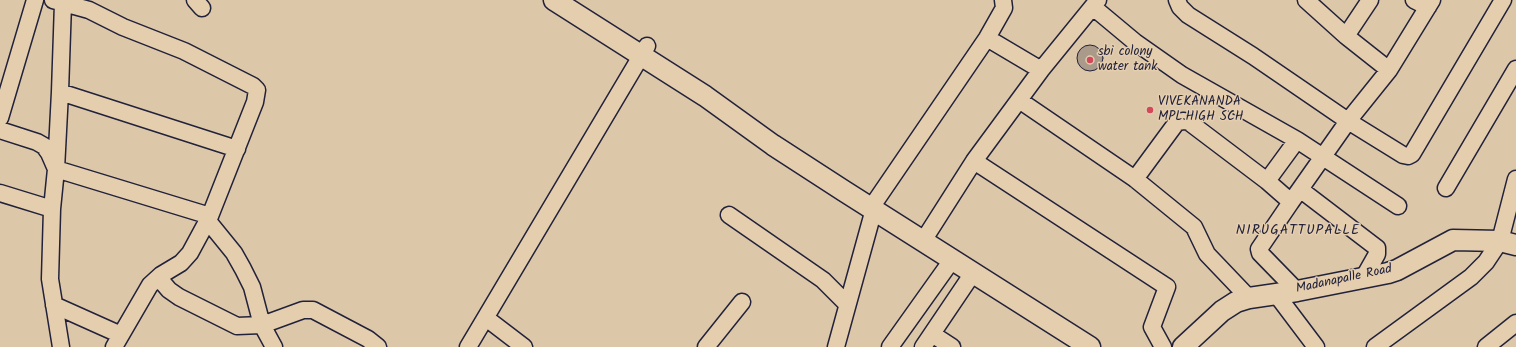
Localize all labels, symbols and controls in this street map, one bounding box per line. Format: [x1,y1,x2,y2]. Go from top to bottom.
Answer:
place label: sbi colony water tank [1098,45,1157,76]
marker: sbi colony water tank [1085,55,1095,65]
place label: VIVEKANANDA MPL.HIGH SCH [1158,95,1244,126]
marker: VIVEKANANDA MPL.HIGH SCH [1145,105,1155,115]
district label: NIRUGATTUPALLE [1236,224,1360,240]
street label: Madanapalle Road [1295,262,1393,298]

